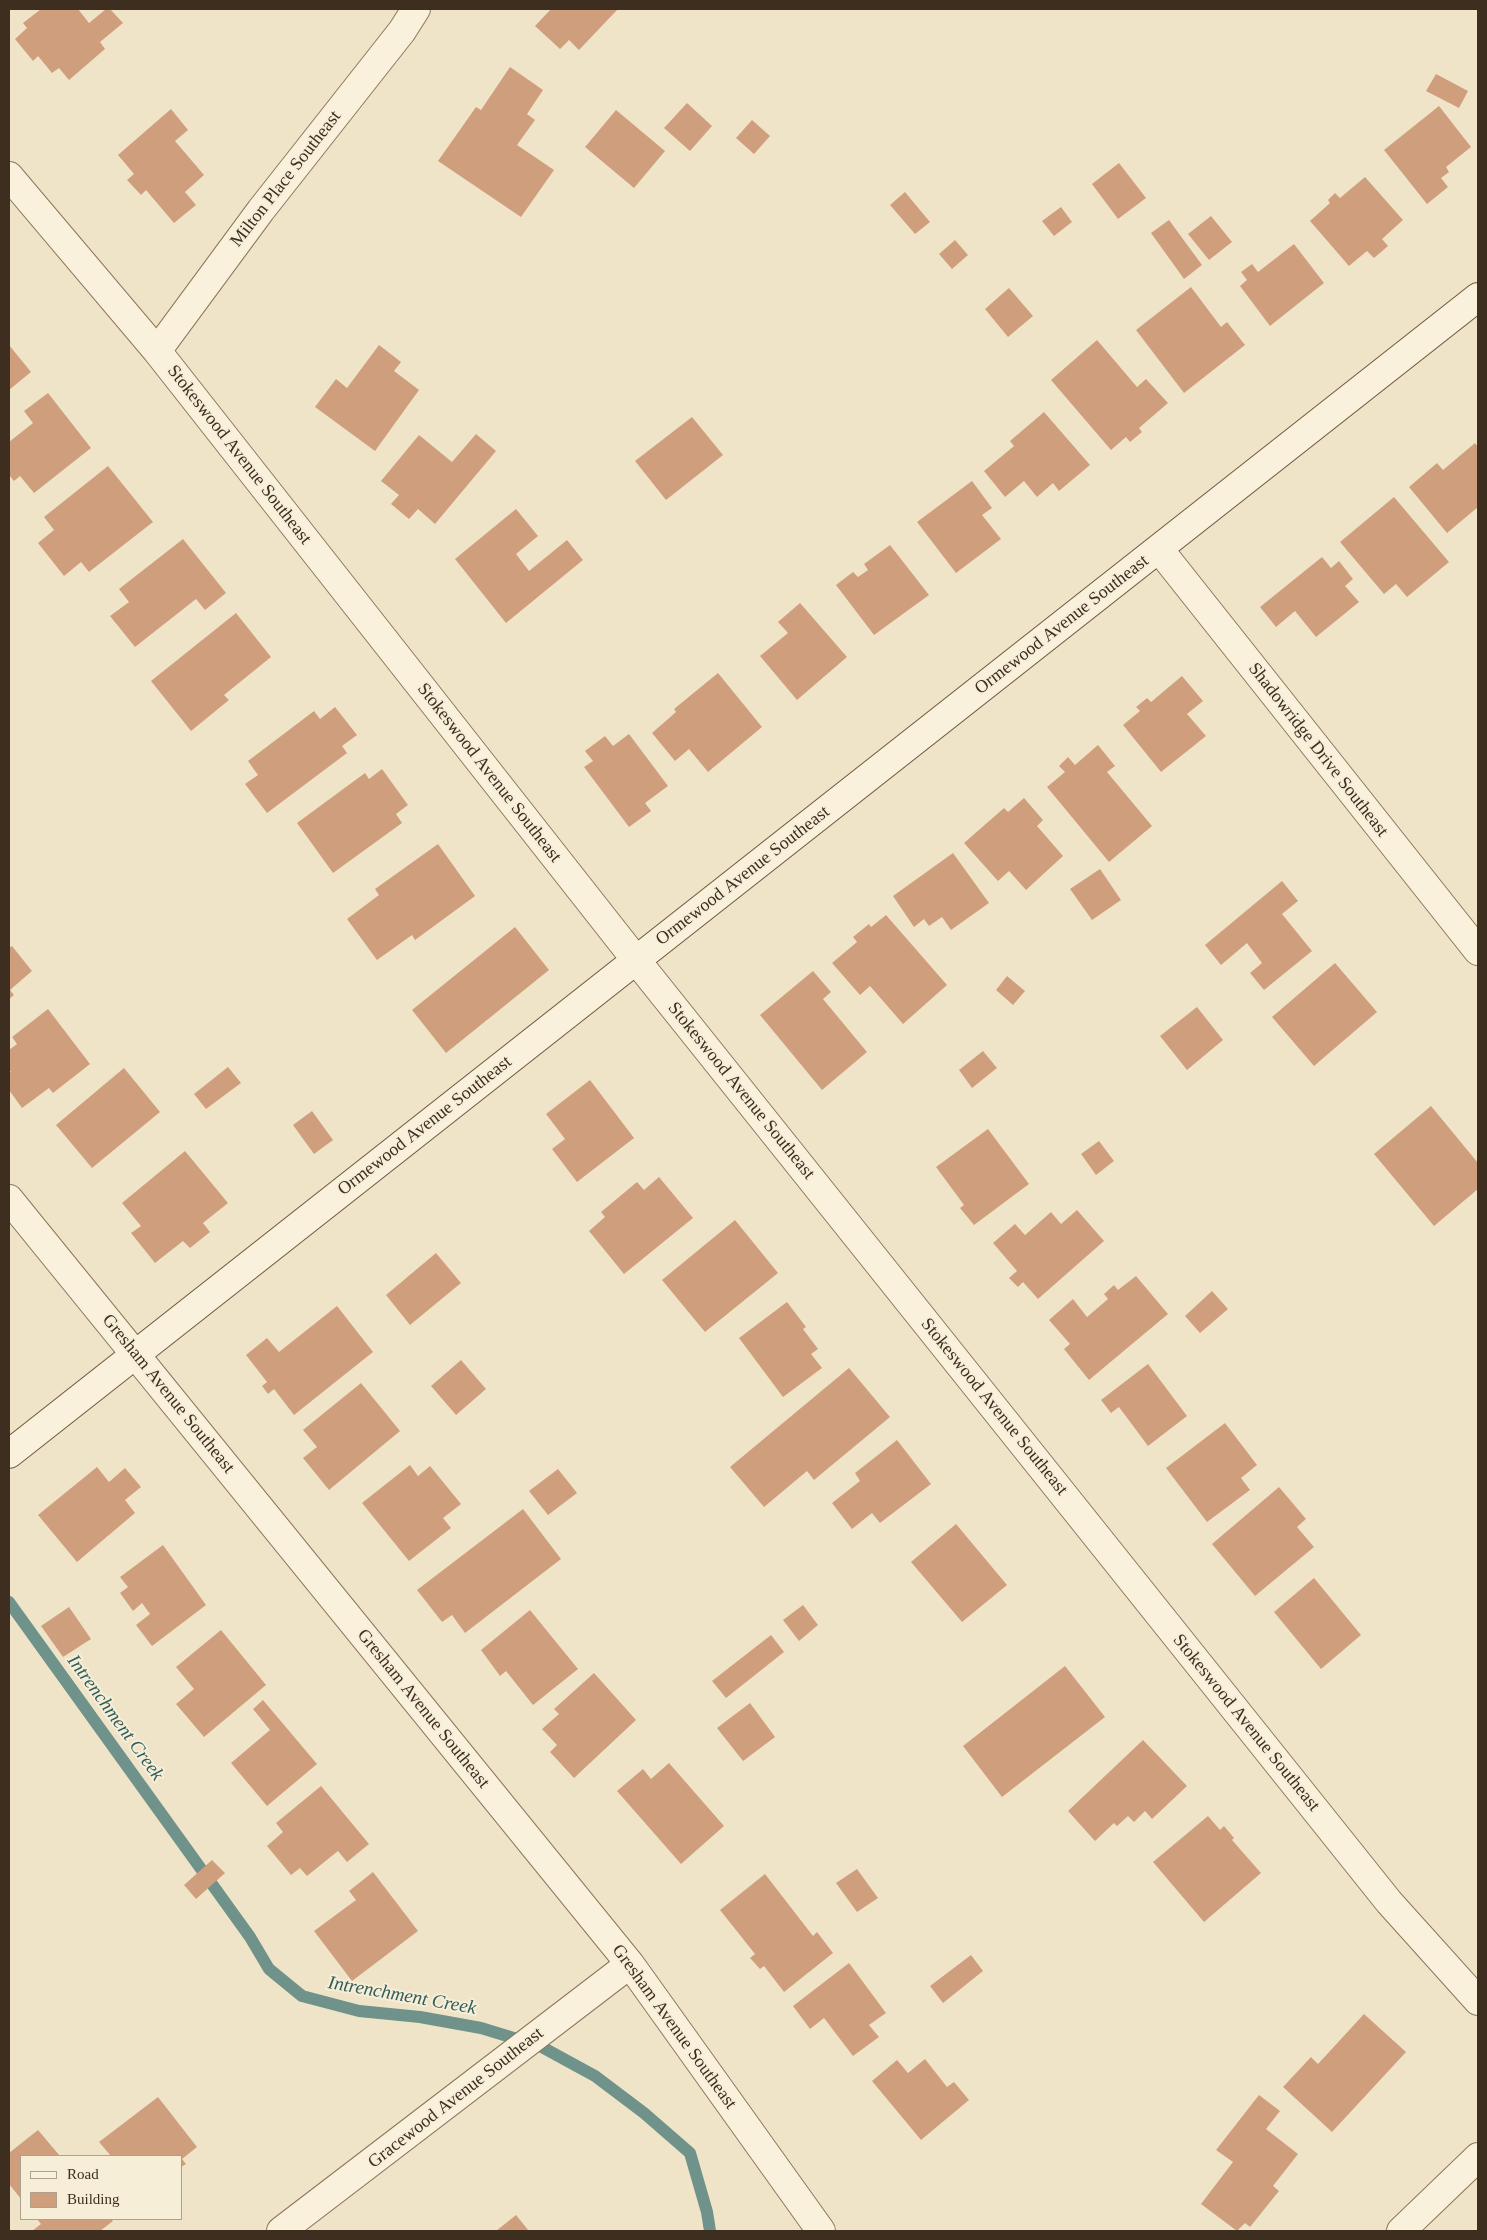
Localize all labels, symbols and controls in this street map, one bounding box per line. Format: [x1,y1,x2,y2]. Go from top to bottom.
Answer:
street label: Milton Place Southeast [226,107,346,251]
street label: Stokeswood Avenue Southeast [162,361,316,549]
street label: Ormewood Avenue Southeast [971,550,1153,700]
street label: Shadowridge Drive Southeast [1243,659,1393,841]
street label: Stokeswood Avenue Southeast [412,679,566,867]
street label: Ormewood Avenue Southeast [652,801,834,951]
street label: Stokeswood Avenue Southeast [663,998,819,1184]
street label: Ormewood Avenue Southeast [334,1051,516,1201]
street label: Gresham Avenue Southeast [97,1310,239,1478]
street label: Stokeswood Avenue Southeast [916,1314,1072,1500]
street label: Gresham Avenue Southeast [352,1625,494,1793]
street label: Stokeswood Avenue Southeast [1168,1630,1324,1816]
water label: Intrenchment Creek [62,1651,168,1785]
street label: Gresham Avenue Southeast [607,1940,741,2114]
water label: Intrenchment Creek [326,1972,478,2020]
street label: Gracewood Avenue Southeast [364,2023,548,2173]
legend [20,2155,182,2220]
text: Road [67,2166,99,2182]
text: Building [67,2191,120,2207]

